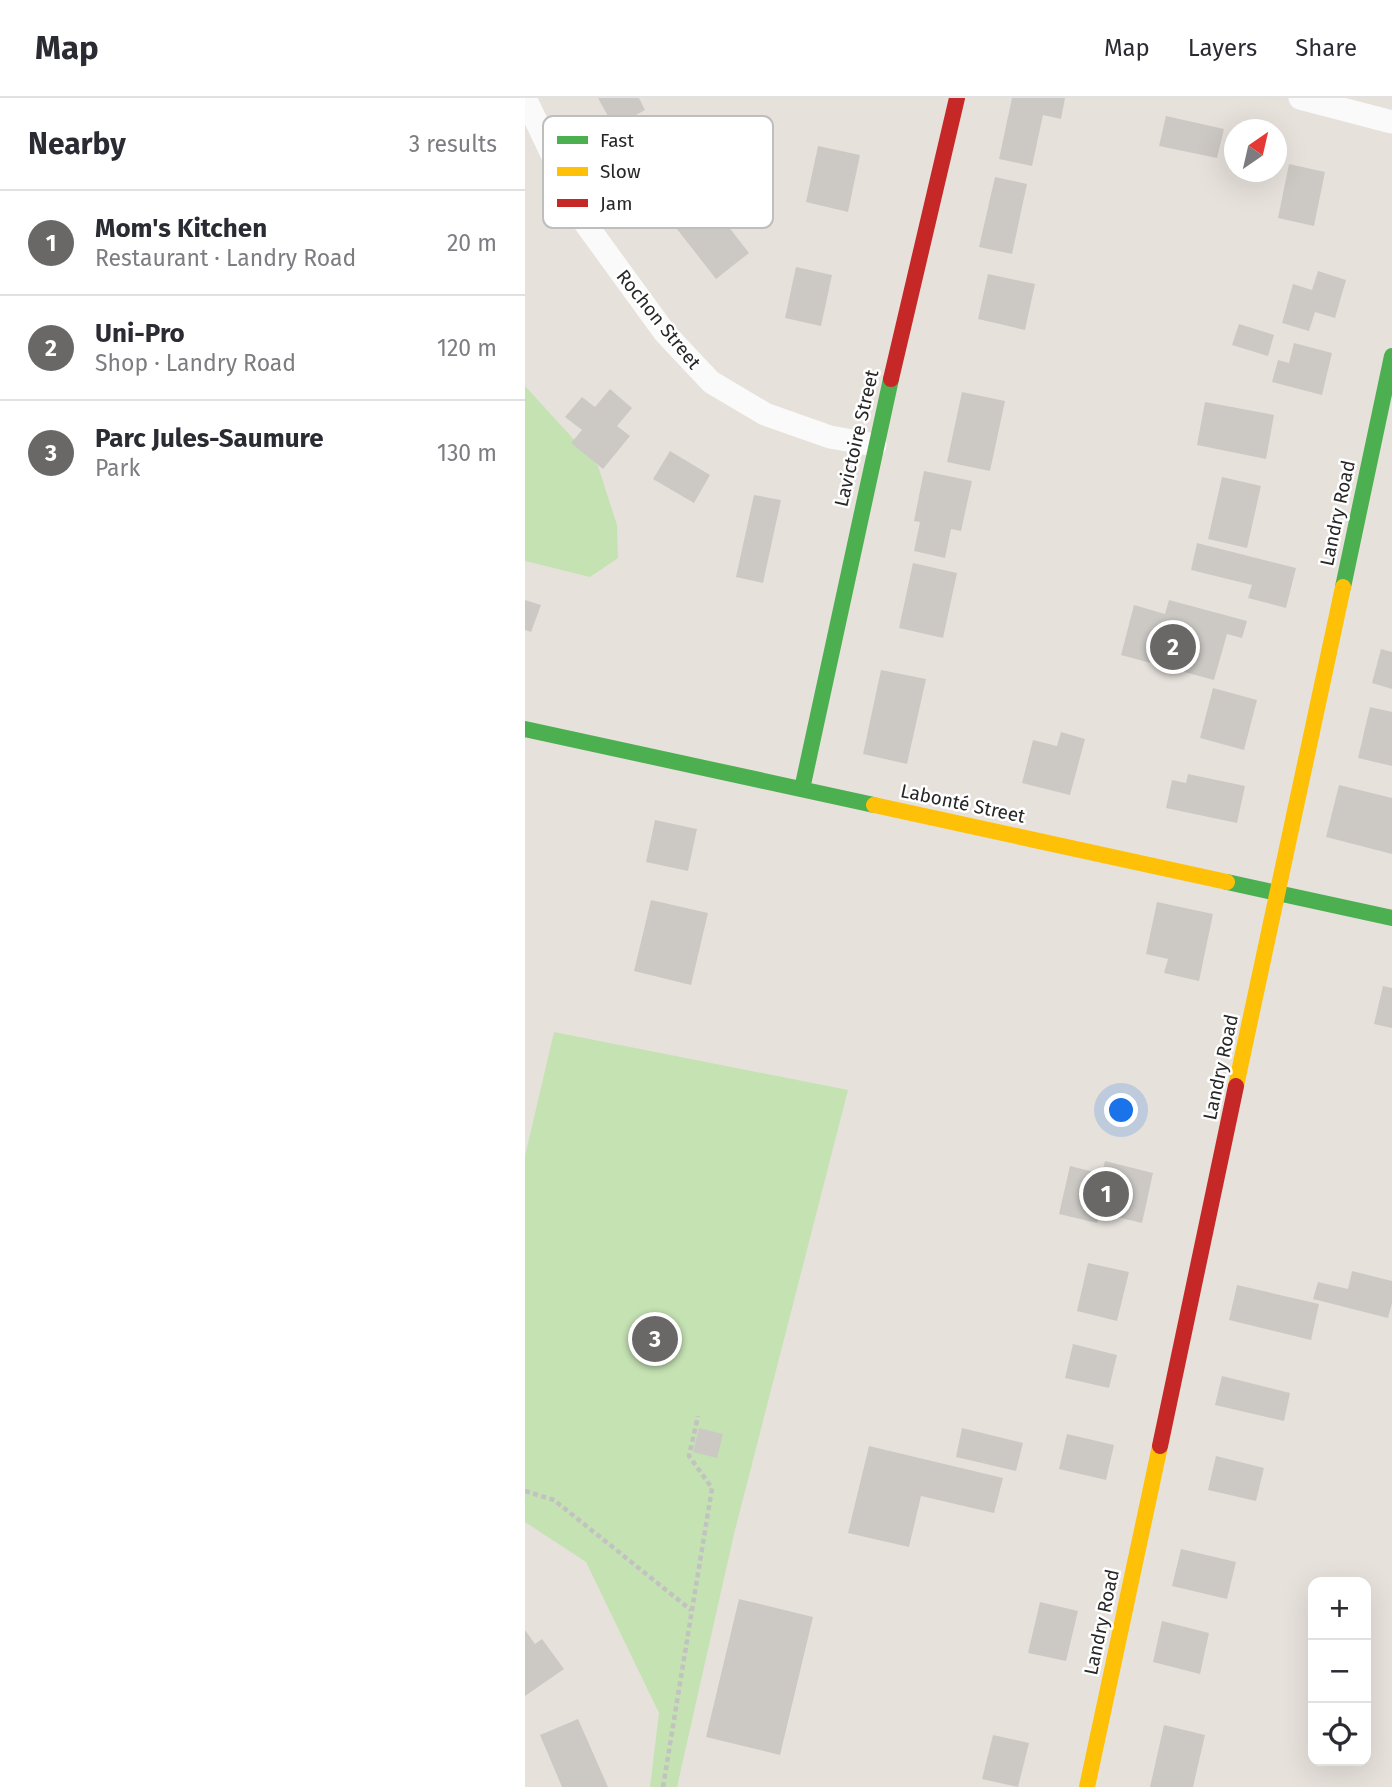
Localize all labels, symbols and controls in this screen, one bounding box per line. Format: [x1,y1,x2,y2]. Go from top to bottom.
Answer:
text: Map [35,28,99,68]
text: Map [1104,34,1150,62]
text: Layers [1188,34,1257,62]
text: Share [1295,34,1357,62]
legend [543,116,773,228]
north arrow [1224,119,1287,182]
text: Nearby [28,126,126,162]
text: Fast [600,129,634,152]
text: 3 results [409,130,497,158]
text: Slow [600,160,641,183]
text: Jam [600,192,632,215]
text: Mom's Kitchen [95,213,267,244]
text: 1 [46,229,56,257]
text: 20 m [447,229,497,257]
text: Restaurant · Landry Road [95,244,356,272]
street label: Rochon Street [611,265,706,374]
text: Uni-Pro [95,318,185,349]
text: 2 [45,334,57,362]
text: 120 m [437,334,497,362]
text: Shop · Landry Road [95,349,296,377]
street label: Lavictoire Street [830,367,883,509]
text: Parc Jules-Saumure [95,423,324,454]
text: 3 [45,439,57,467]
text: 130 m [437,439,497,467]
text: Park [95,454,140,482]
street label: Landry Road [1315,458,1360,568]
pin: 2 [1150,621,1196,673]
street label: Labonté Street [899,779,1027,828]
street label: Landry Road [1198,1012,1243,1122]
your location [1104,1093,1138,1127]
pin: 1 [1083,1168,1129,1220]
pin: 3 [632,1313,678,1365]
street label: Landry Road [1079,1567,1124,1677]
map controls [1308,1577,1371,1766]
button: + [1308,1577,1371,1640]
button: − [1308,1640,1371,1703]
button: locate [1308,1703,1371,1766]

